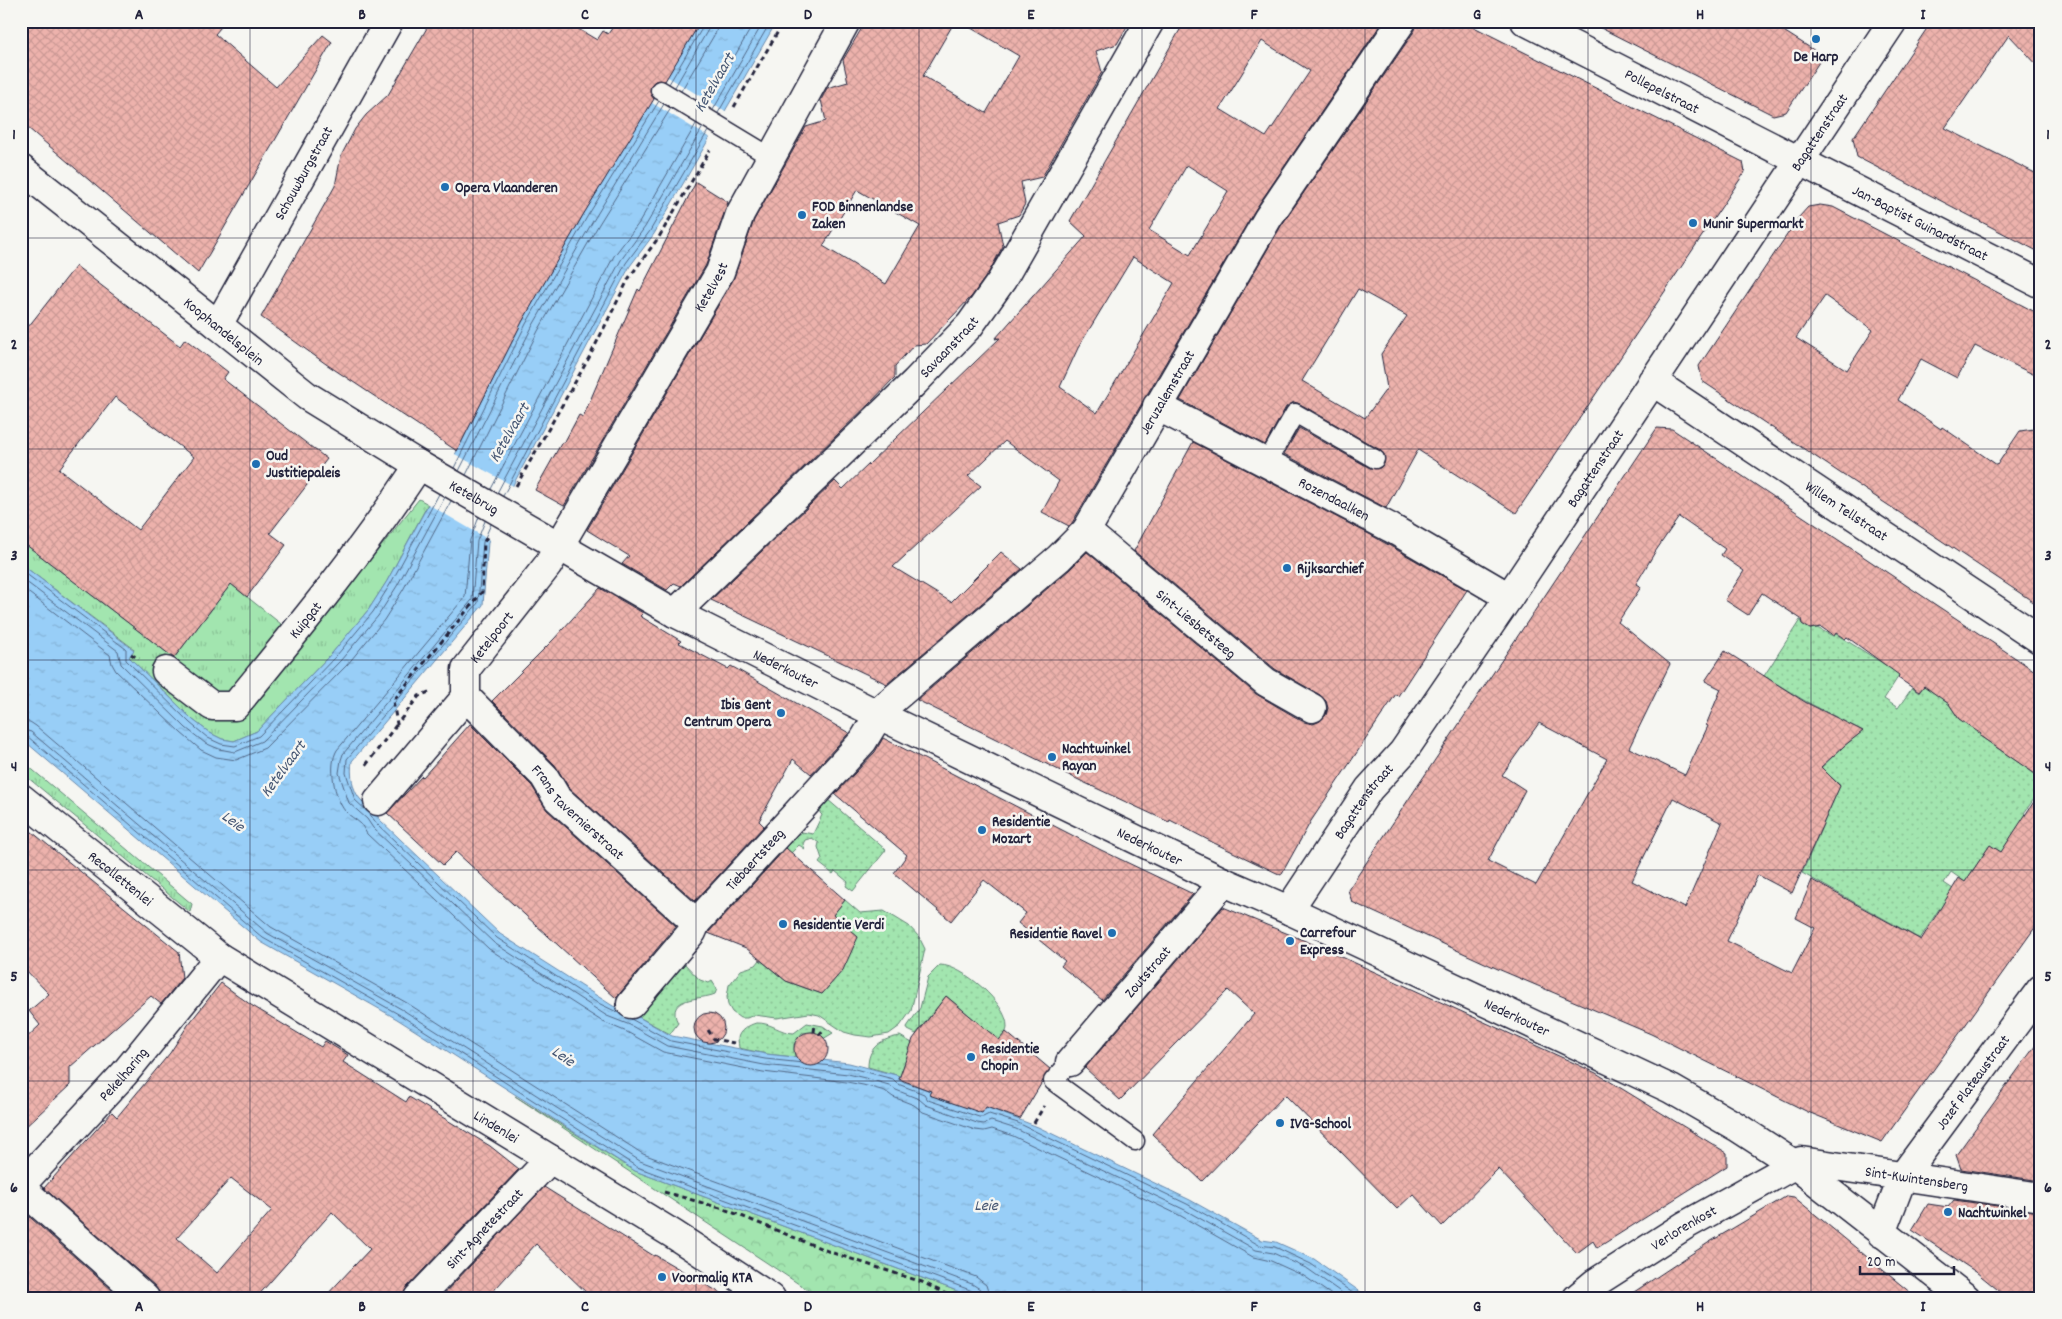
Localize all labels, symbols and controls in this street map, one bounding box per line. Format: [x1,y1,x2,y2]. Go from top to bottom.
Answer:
text: A [135,4,144,27]
text: B [358,4,366,27]
text: C [581,4,589,27]
text: D [804,4,813,27]
text: E [1027,4,1035,27]
text: F [1250,4,1258,27]
text: G [1473,4,1481,27]
text: H [1696,4,1704,27]
text: I [1921,4,1927,27]
marker: De Harp [1810,33,1822,45]
place label: De Harp [1794,47,1839,69]
water label: Ketelvaart [689,48,742,117]
street label: Pollepelstraat [1620,64,1703,121]
street label: Bagattenstraat [1787,89,1855,176]
street label: Schouwburgstraat [270,123,340,225]
text: 1 [12,124,16,147]
text: 1 [2046,124,2050,147]
place label: Opera Vlaanderen [455,178,558,200]
marker: Opera Vlaanderen [439,181,451,193]
street label: Jan-Baptist Guinardstraat [1848,181,1992,268]
place label: FOD Binnenlandse Zaken [812,197,914,236]
marker: FOD Binnenlandse Zaken [796,209,808,221]
place label: Munir Supermarkt [1703,214,1804,236]
marker: Munir Supermarkt [1687,217,1699,229]
street label: Ketelvest [690,260,736,317]
street label: Koophandelsplein [178,293,268,372]
street label: Savaanstraat [915,312,986,384]
text: 2 [11,334,18,357]
text: 2 [2045,334,2052,357]
street label: Jeruzalemstraat [1135,346,1202,439]
water label: Ketelvaart [484,398,537,467]
street label: Bagattenstraat [1563,426,1631,513]
place label: Oud Justitiepaleis [266,446,341,485]
marker: Oud Justitiepaleis [250,458,262,470]
street label: Rozendaalken [1294,473,1373,528]
street label: Ketelbrug [444,476,502,522]
street label: Willem Tellstraat [1800,477,1892,548]
text: 3 [10,545,18,568]
text: 3 [2044,545,2052,568]
place label: Rijksarchief [1297,559,1364,581]
marker: Rijksarchief [1281,562,1293,574]
street label: Sint-Liesbetsteeg [1150,585,1240,665]
street label: Kuipgat [285,597,329,644]
street label: Ketelpoort [465,607,521,669]
street label: Nederkouter [749,645,822,696]
place label: Ibis Gent Centrum Opera [684,695,772,734]
marker: Ibis Gent Centrum Opera [775,707,787,719]
water label: Ketelvaart [256,735,314,802]
place label: Nachtwinkel Rayan [1062,739,1131,778]
marker: Nachtwinkel Rayan [1046,751,1058,763]
text: 4 [11,756,17,779]
text: 4 [2045,756,2051,779]
street label: Bagattenstraat [1329,759,1400,844]
street label: Frans Tavernierstraat [525,760,629,867]
water label: Leie [216,806,250,839]
place label: Residentie Mozart [992,812,1051,851]
street label: Nederkouter [1113,823,1186,873]
street label: Tiebaertsteeg [722,824,791,897]
marker: Residentie Mozart [976,824,988,836]
street label: Recollettenlei [82,847,157,913]
place label: Residentie Verdi [793,915,884,937]
marker: Residentie Verdi [777,918,789,930]
place label: Carrefour Express [1300,923,1357,962]
place label: Residentie Ravel [1009,924,1102,946]
marker: Residentie Ravel [1106,927,1118,939]
marker: Carrefour Express [1284,935,1296,947]
street label: Zoutstraat [1120,942,1178,1004]
text: 5 [10,966,18,989]
text: 5 [2044,966,2052,989]
street label: Nederkouter [1480,994,1553,1044]
street label: Jozef Plateaustraat [1932,1031,2017,1135]
place label: Residentie Chopin [981,1039,1040,1078]
water label: Leie [546,1041,580,1074]
street label: Pekelharing [95,1043,154,1107]
marker: Residentie Chopin [965,1051,977,1063]
street label: Lindenlei [469,1106,522,1150]
place label: IVG-School [1290,1114,1351,1136]
marker: IVG-School [1274,1117,1286,1129]
street label: Sint-Kwintensberg [1863,1162,1969,1199]
text: 6 [10,1177,18,1200]
text: 6 [2044,1177,2052,1200]
street label: Sint-Agnetestraat [442,1184,530,1275]
water label: Leie [974,1195,999,1218]
street label: Verlorenkost [1647,1201,1722,1257]
place label: Nachtwinkel [1958,1203,2027,1225]
marker: Nachtwinkel [1942,1206,1954,1218]
scale bar [1860,1244,1953,1276]
text: 20 m [1867,1252,1895,1274]
place label: Voormalig KTA [672,1268,753,1290]
marker: Voormalig KTA [656,1271,668,1283]
text: A [135,1296,144,1319]
text: B [358,1296,366,1319]
text: C [581,1296,589,1319]
text: D [804,1296,813,1319]
text: E [1027,1296,1035,1319]
text: F [1250,1296,1258,1319]
text: G [1473,1296,1481,1319]
text: H [1696,1296,1704,1319]
text: I [1921,1296,1927,1319]

